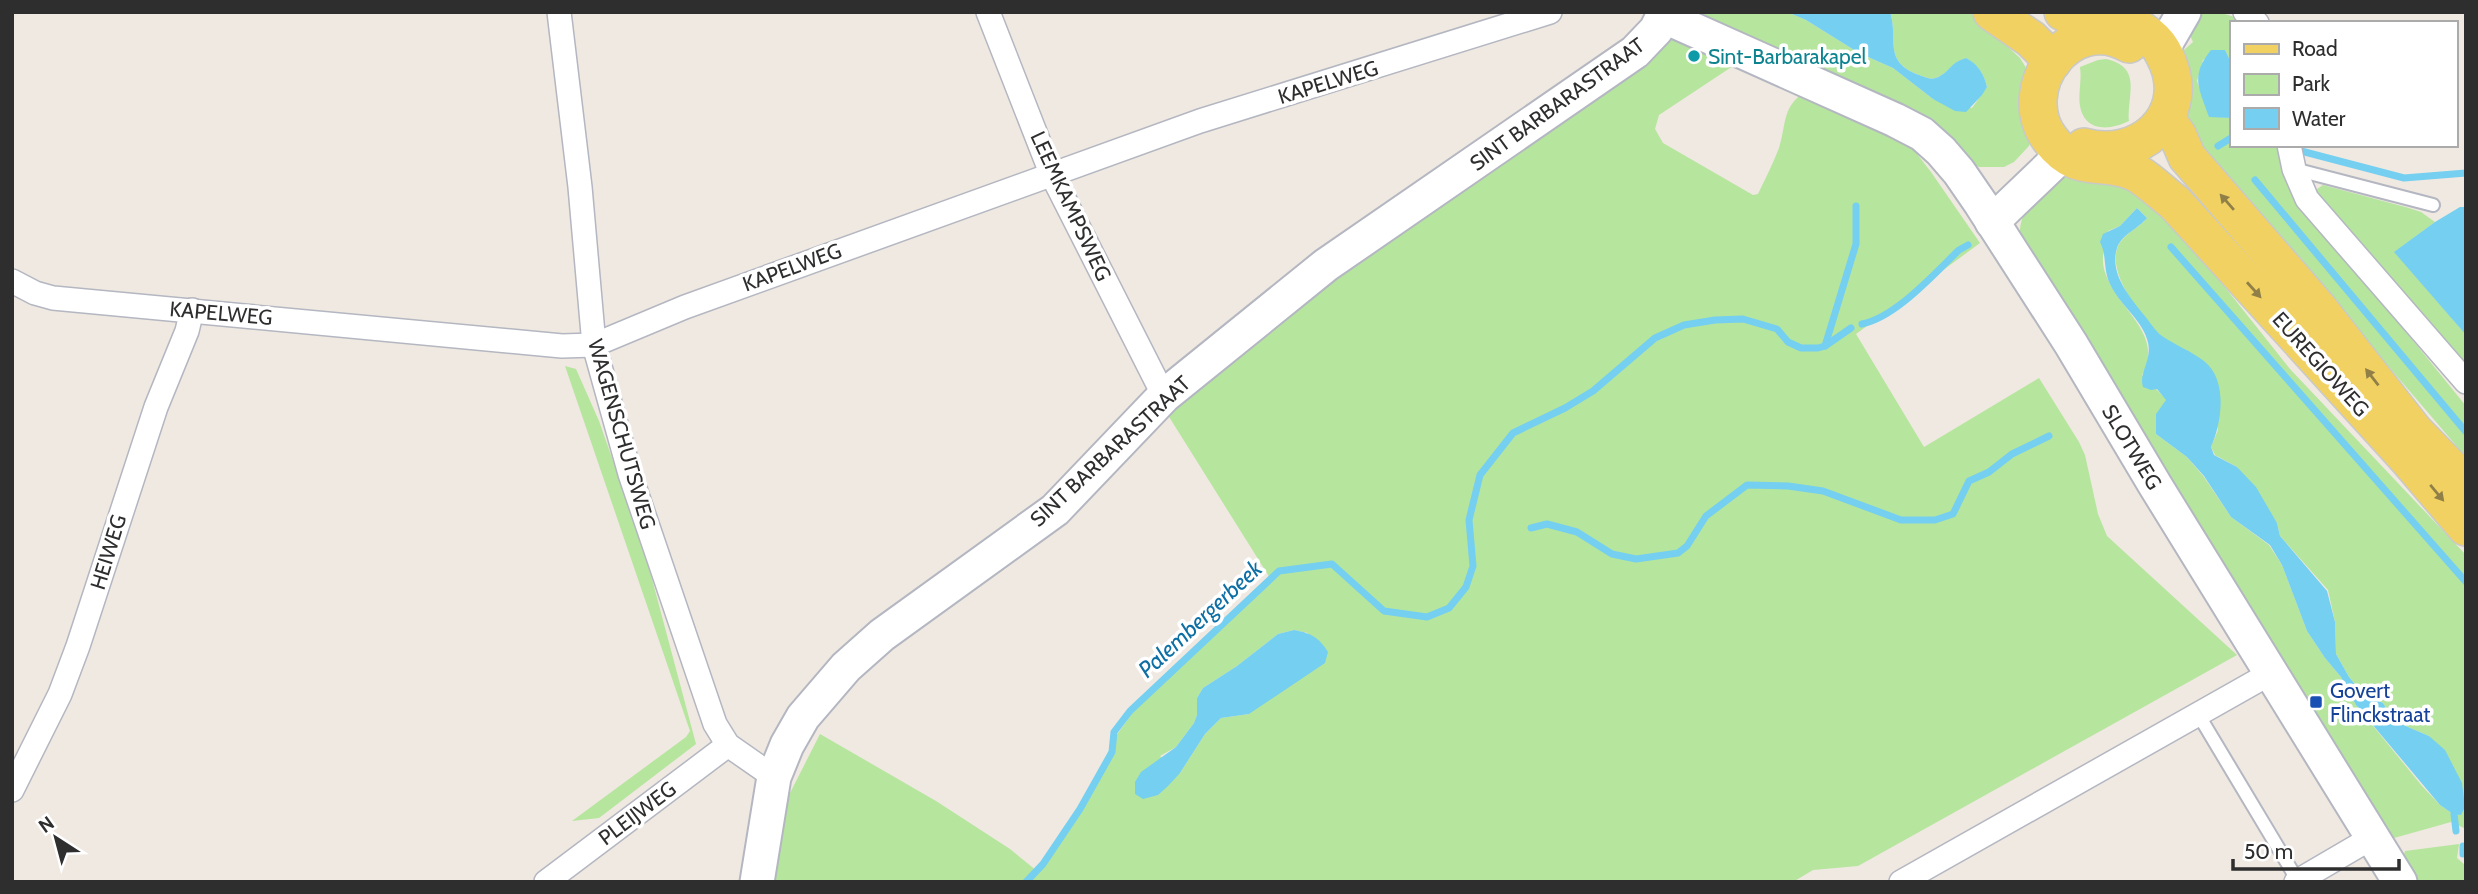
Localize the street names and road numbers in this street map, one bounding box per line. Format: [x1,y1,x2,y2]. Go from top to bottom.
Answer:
street label: SINT BARBARASTRAAT [1465,32,1649,176]
street label: KAPELWEG [1275,55,1381,109]
street label: LEEMKAMPSWEG [1025,127,1117,285]
street label: KAPELWEG [739,238,845,296]
street label: KAPELWEG [168,296,274,330]
street label: EUREGIOWEG [2268,307,2374,421]
street label: WAGENSCHUTSWEG [583,336,661,532]
street label: SINT BARBARASTRAAT [1025,370,1195,532]
street label: SLOTWEG [2097,400,2167,494]
street label: HEIWEG [85,511,131,593]
street label: PLEIJWEG [593,776,681,850]

